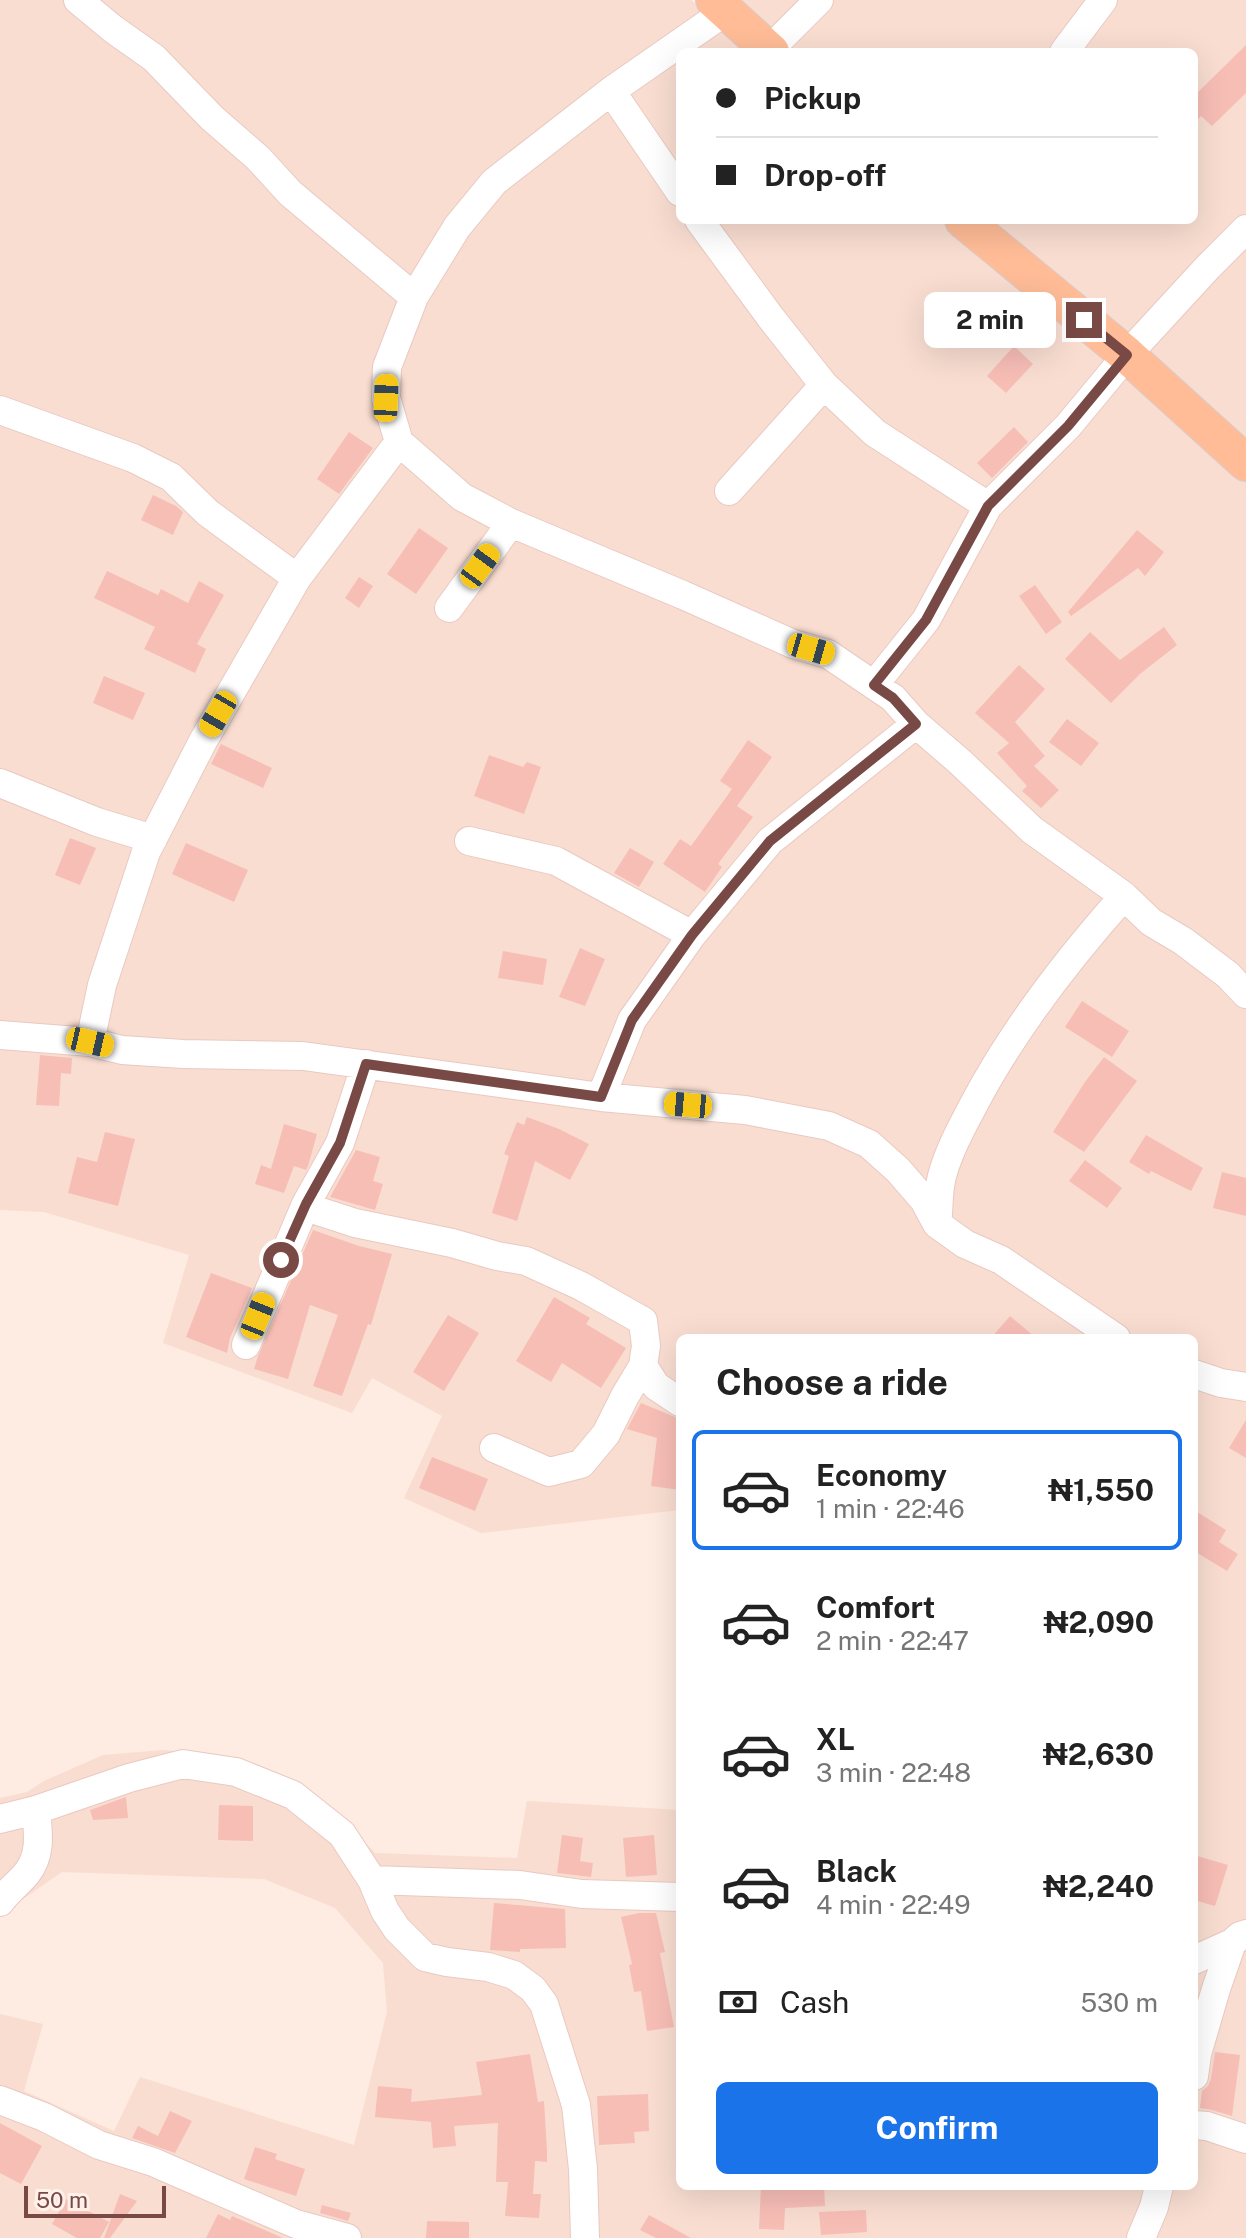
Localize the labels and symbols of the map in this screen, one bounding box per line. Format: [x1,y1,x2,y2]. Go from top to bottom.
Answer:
callout: 2 min [924,292,1056,348]
route end [1066,302,1102,338]
car [373,374,399,422]
car [456,540,504,592]
car [785,631,837,667]
car [196,687,240,741]
car [64,1025,116,1059]
car [663,1091,713,1119]
route start [263,1242,299,1278]
car [238,1289,278,1343]
scale bar [24,2182,166,2218]

